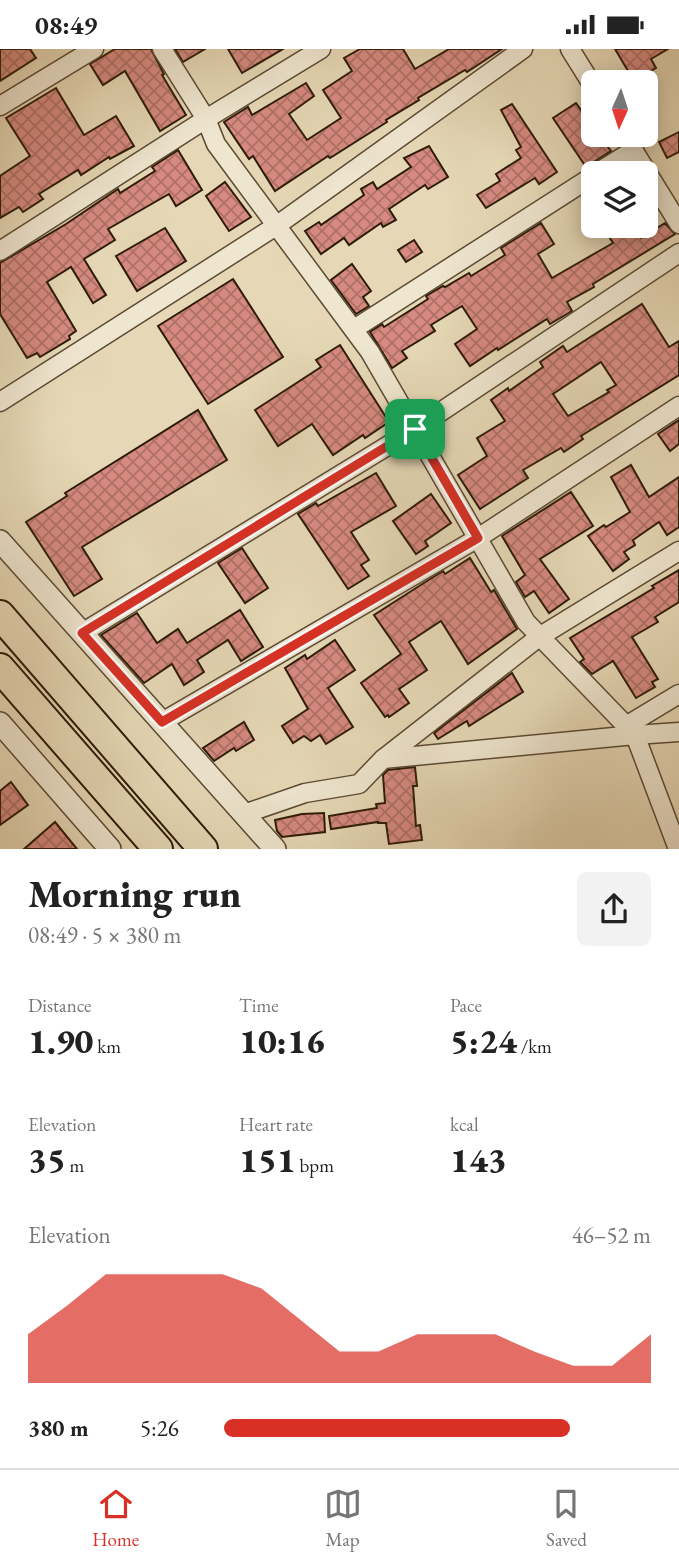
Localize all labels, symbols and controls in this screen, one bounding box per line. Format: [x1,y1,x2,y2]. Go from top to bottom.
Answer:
text: 08:49 [35,8,97,42]
north arrow [581,70,658,147]
map controls [581,70,658,238]
button: layers [581,161,658,238]
pin [385,399,445,459]
icon: arrive [396,410,434,448]
text: Morning run [28,869,241,918]
button: share [577,872,651,946]
text: 08:49 · 5 × 380 m [28,920,181,950]
text: Distance [28,993,91,1018]
text: Time [239,993,279,1018]
text: Pace [450,993,482,1018]
text: 1.90 [28,1018,94,1063]
text: 10:16 [239,1018,325,1063]
text: 5:24 [450,1018,517,1063]
text: km [94,1034,121,1059]
text: /km [517,1034,552,1059]
text: Elevation [28,1112,96,1137]
text: Heart rate [239,1112,313,1137]
text: kcal [450,1112,479,1137]
text: 35 [28,1137,66,1182]
text: 151 [239,1137,296,1182]
text: 143 [450,1137,507,1182]
text: m [66,1153,84,1178]
text: bpm [296,1153,334,1178]
text: Elevation [28,1220,111,1250]
text: 46–52 m [572,1220,651,1250]
text: 380 m [28,1413,89,1443]
text: 5:26 [140,1413,179,1443]
tab: Home [92,1485,139,1552]
tab: Map [324,1485,362,1552]
tab: Saved [546,1485,587,1552]

